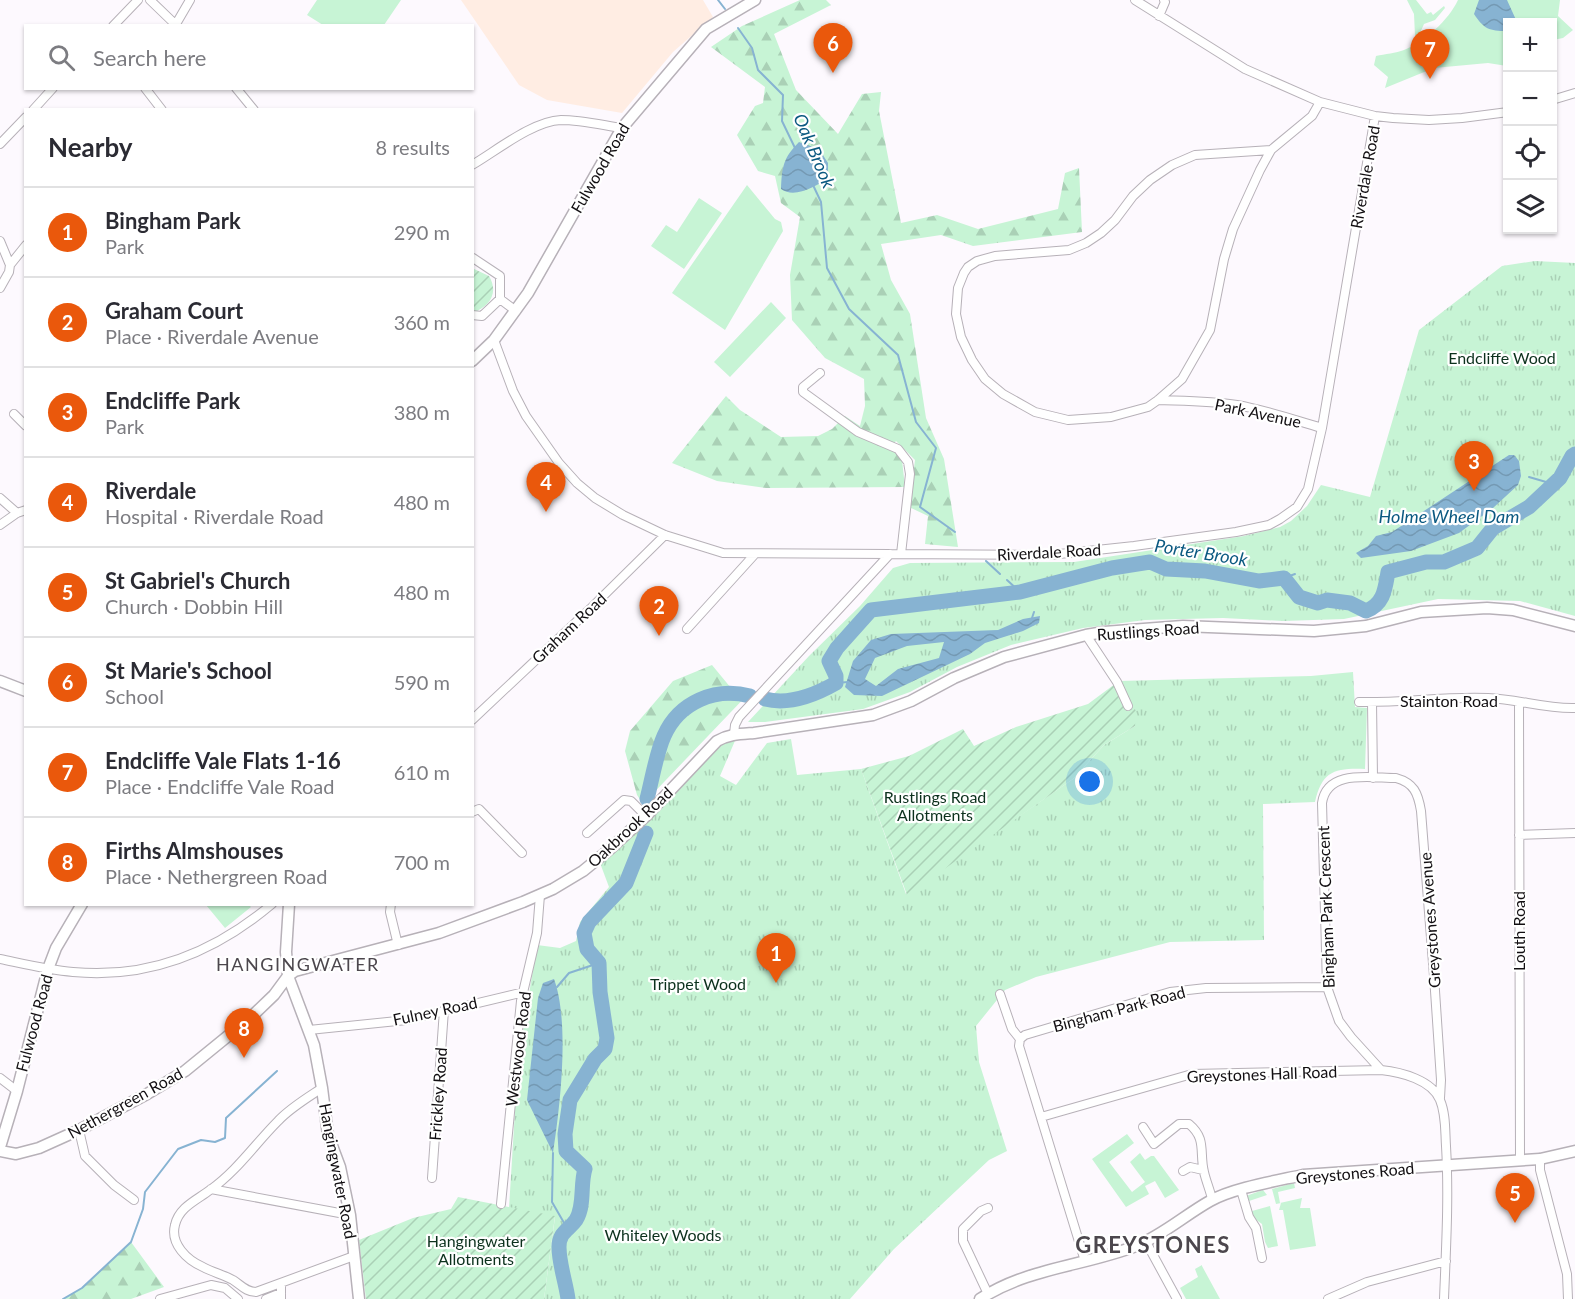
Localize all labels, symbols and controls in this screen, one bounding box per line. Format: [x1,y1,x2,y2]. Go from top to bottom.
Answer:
map controls [1503,18,1557,234]
button: + [1503,18,1557,72]
pin: 6 [814,23,852,73]
search box [24,24,474,90]
pin: 7 [1410,29,1450,79]
icon: search [45,41,78,74]
text: Search here [93,44,206,71]
button: − [1503,72,1557,126]
water label: Oak Brook [789,110,841,192]
street label: Fulwood Road [566,120,633,216]
street label: Riverdale Road [1346,124,1383,230]
button: locate [1503,126,1557,180]
text: Nearby [48,131,133,163]
text: 8 results [375,135,450,159]
button: layers [1503,180,1557,234]
text: Bingham Park [105,207,241,234]
text: 1 [62,220,73,244]
text: 290 m [394,220,450,244]
text: Park [105,234,144,258]
text: Graham Court [105,297,243,324]
text: 2 [62,310,73,334]
text: 360 m [394,310,450,334]
text: Place · Riverdale Avenue [105,324,319,348]
park label: Endcliffe Wood [1448,348,1556,367]
text: Endcliffe Park [105,387,240,414]
street label: Park Avenue [1213,394,1303,431]
text: 3 [62,400,73,424]
text: 380 m [394,400,450,424]
text: Park [105,414,144,438]
pin: 3 [1454,442,1494,491]
pin: 4 [526,462,566,512]
text: Riverdale [105,477,196,504]
text: 4 [62,490,73,514]
text: 480 m [394,490,450,514]
text: Hospital · Riverdale Road [105,504,324,528]
water label: Holme Wheel Dam [1379,505,1519,527]
water label: Porter Brook [1153,534,1250,570]
street label: Riverdale Road [996,539,1102,564]
text: St Gabriel's Church [105,567,290,594]
text: 5 [62,580,73,604]
text: 480 m [394,580,450,604]
pin: 2 [640,586,678,636]
street label: Graham Road [527,588,610,667]
text: Church · Dobbin Hill [105,594,283,618]
street label: Rustlings Road [1096,617,1200,644]
text: St Marie's School [105,657,272,684]
text: 6 [62,670,73,694]
text: 590 m [394,670,450,694]
text: School [105,684,164,708]
street label: Stainton Road [1400,691,1498,710]
text: Endcliffe Vale Flats 1-16 [105,747,341,774]
text: 7 [62,760,73,784]
text: 610 m [394,760,450,784]
your location [1075,767,1104,796]
text: Place · Endcliffe Vale Road [105,774,334,798]
street label: Oakbrook Road [583,783,676,871]
park label: Rustlings Road Allotments [884,787,986,824]
street label: Bingham Park Crescent [1313,825,1338,989]
text: Firths Almshouses [105,837,283,864]
text: 8 [62,850,73,874]
text: 700 m [394,850,450,874]
street label: Greystones Avenue [1415,852,1444,989]
text: Place · Nethergreen Road [105,864,327,888]
street label: Louth Road [1509,891,1528,971]
pin: 1 [756,934,796,983]
district label: HANGINGWATER [216,953,380,975]
street label: Fulwood Road [11,972,56,1074]
park label: Trippet Wood [650,974,746,993]
street label: Bingham Park Road [1051,982,1187,1035]
street label: Westwood Road [501,990,534,1108]
street label: Fulney Road [391,992,479,1029]
pin: 8 [224,1008,264,1058]
street label: Frickley Road [425,1047,450,1141]
street label: Greystones Hall Road [1186,1061,1338,1086]
street label: Nethergreen Road [64,1063,185,1142]
street label: Hangingwater Road [316,1101,361,1240]
street label: Greystones Road [1295,1158,1415,1187]
pin: 5 [1496,1174,1534,1223]
park label: Whiteley Woods [605,1225,721,1244]
park label: Hangingwater Allotments [427,1231,525,1268]
district label: GREYSTONES [1075,1231,1231,1258]

